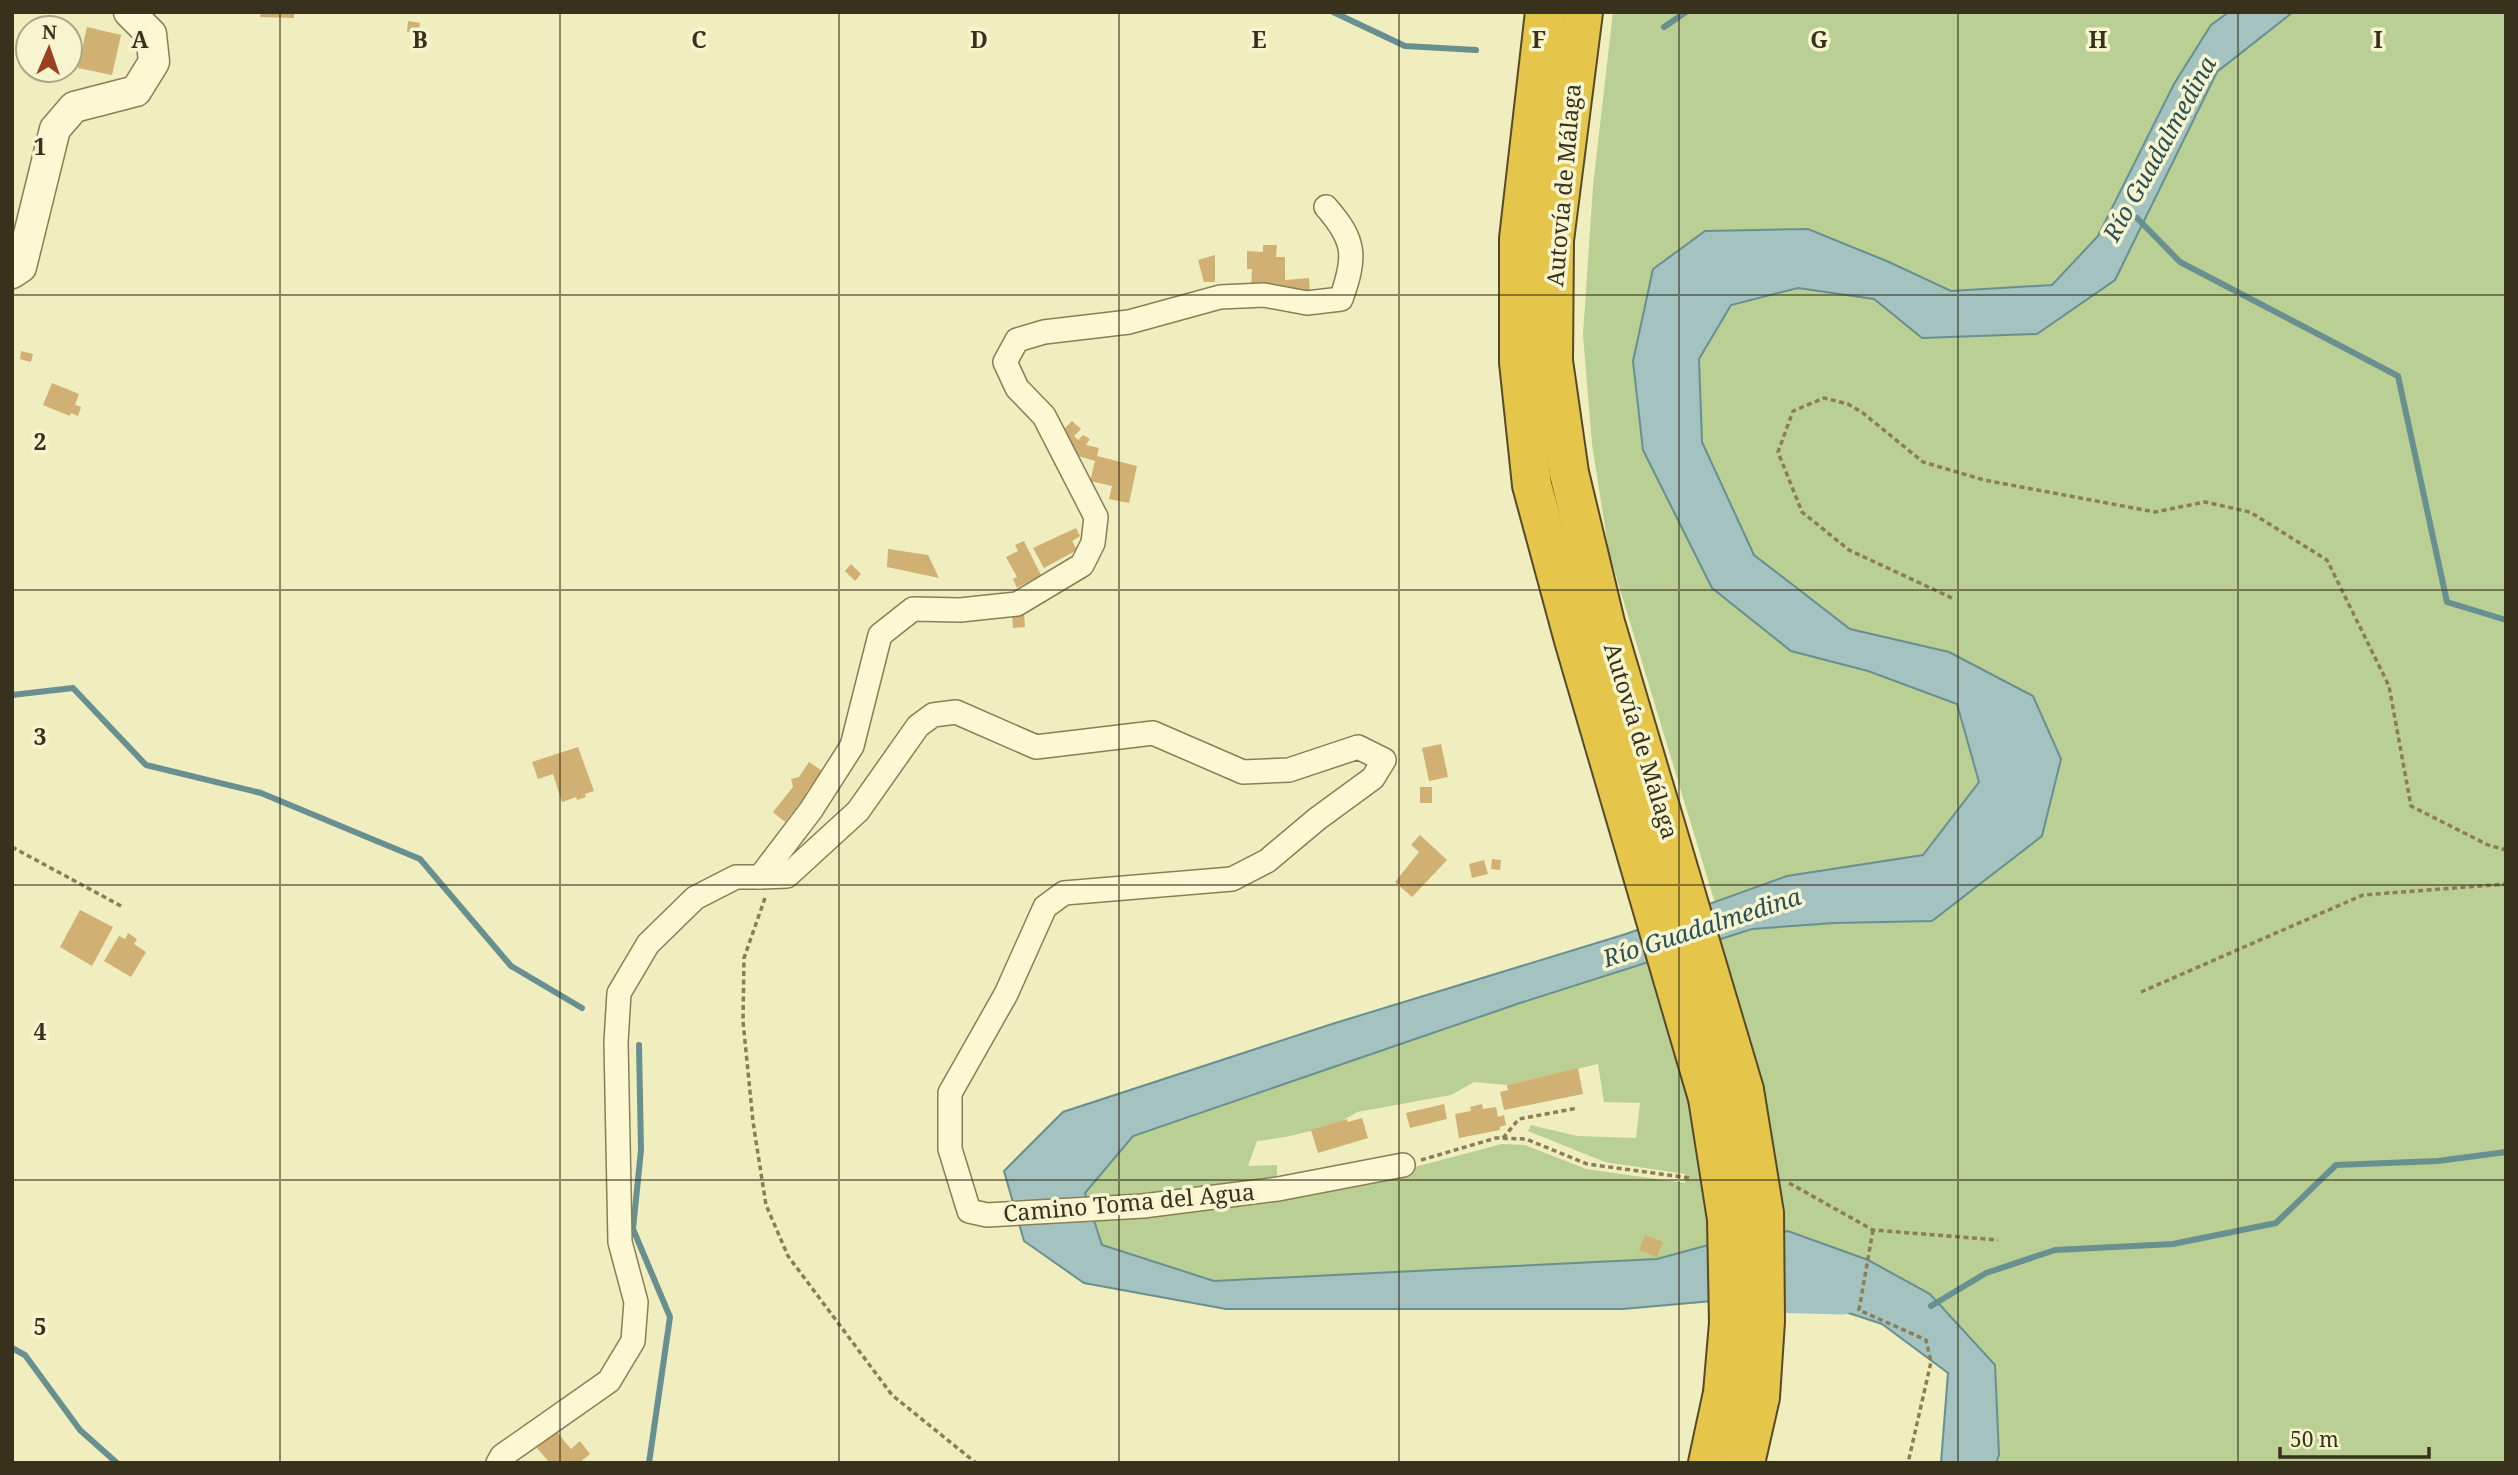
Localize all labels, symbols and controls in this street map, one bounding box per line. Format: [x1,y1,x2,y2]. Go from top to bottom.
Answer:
north arrow [14,14,84,84]
text: N [42,19,58,45]
text: A [131,23,149,55]
text: B [412,23,428,55]
text: C [691,23,707,55]
text: D [970,23,988,55]
text: E [1251,23,1267,55]
text: F [1532,23,1546,55]
text: G [1810,23,1828,55]
text: H [2089,23,2108,55]
text: I [2373,23,2383,55]
water label: Río Guadalmedina [2094,50,2223,247]
street label: Autovía de Málaga [1538,82,1588,288]
text: 1 [34,130,47,162]
text: 2 [34,425,47,457]
street label: Autovía de Málaga [1597,639,1687,843]
text: 3 [34,720,47,752]
water label: Río Guadalmedina [1597,879,1805,974]
text: 4 [34,1015,47,1047]
street label: Camino Toma del Agua [1002,1175,1256,1229]
text: 5 [34,1310,47,1342]
scale bar [2280,1416,2429,1460]
text: 50 m [2290,1425,2339,1453]

